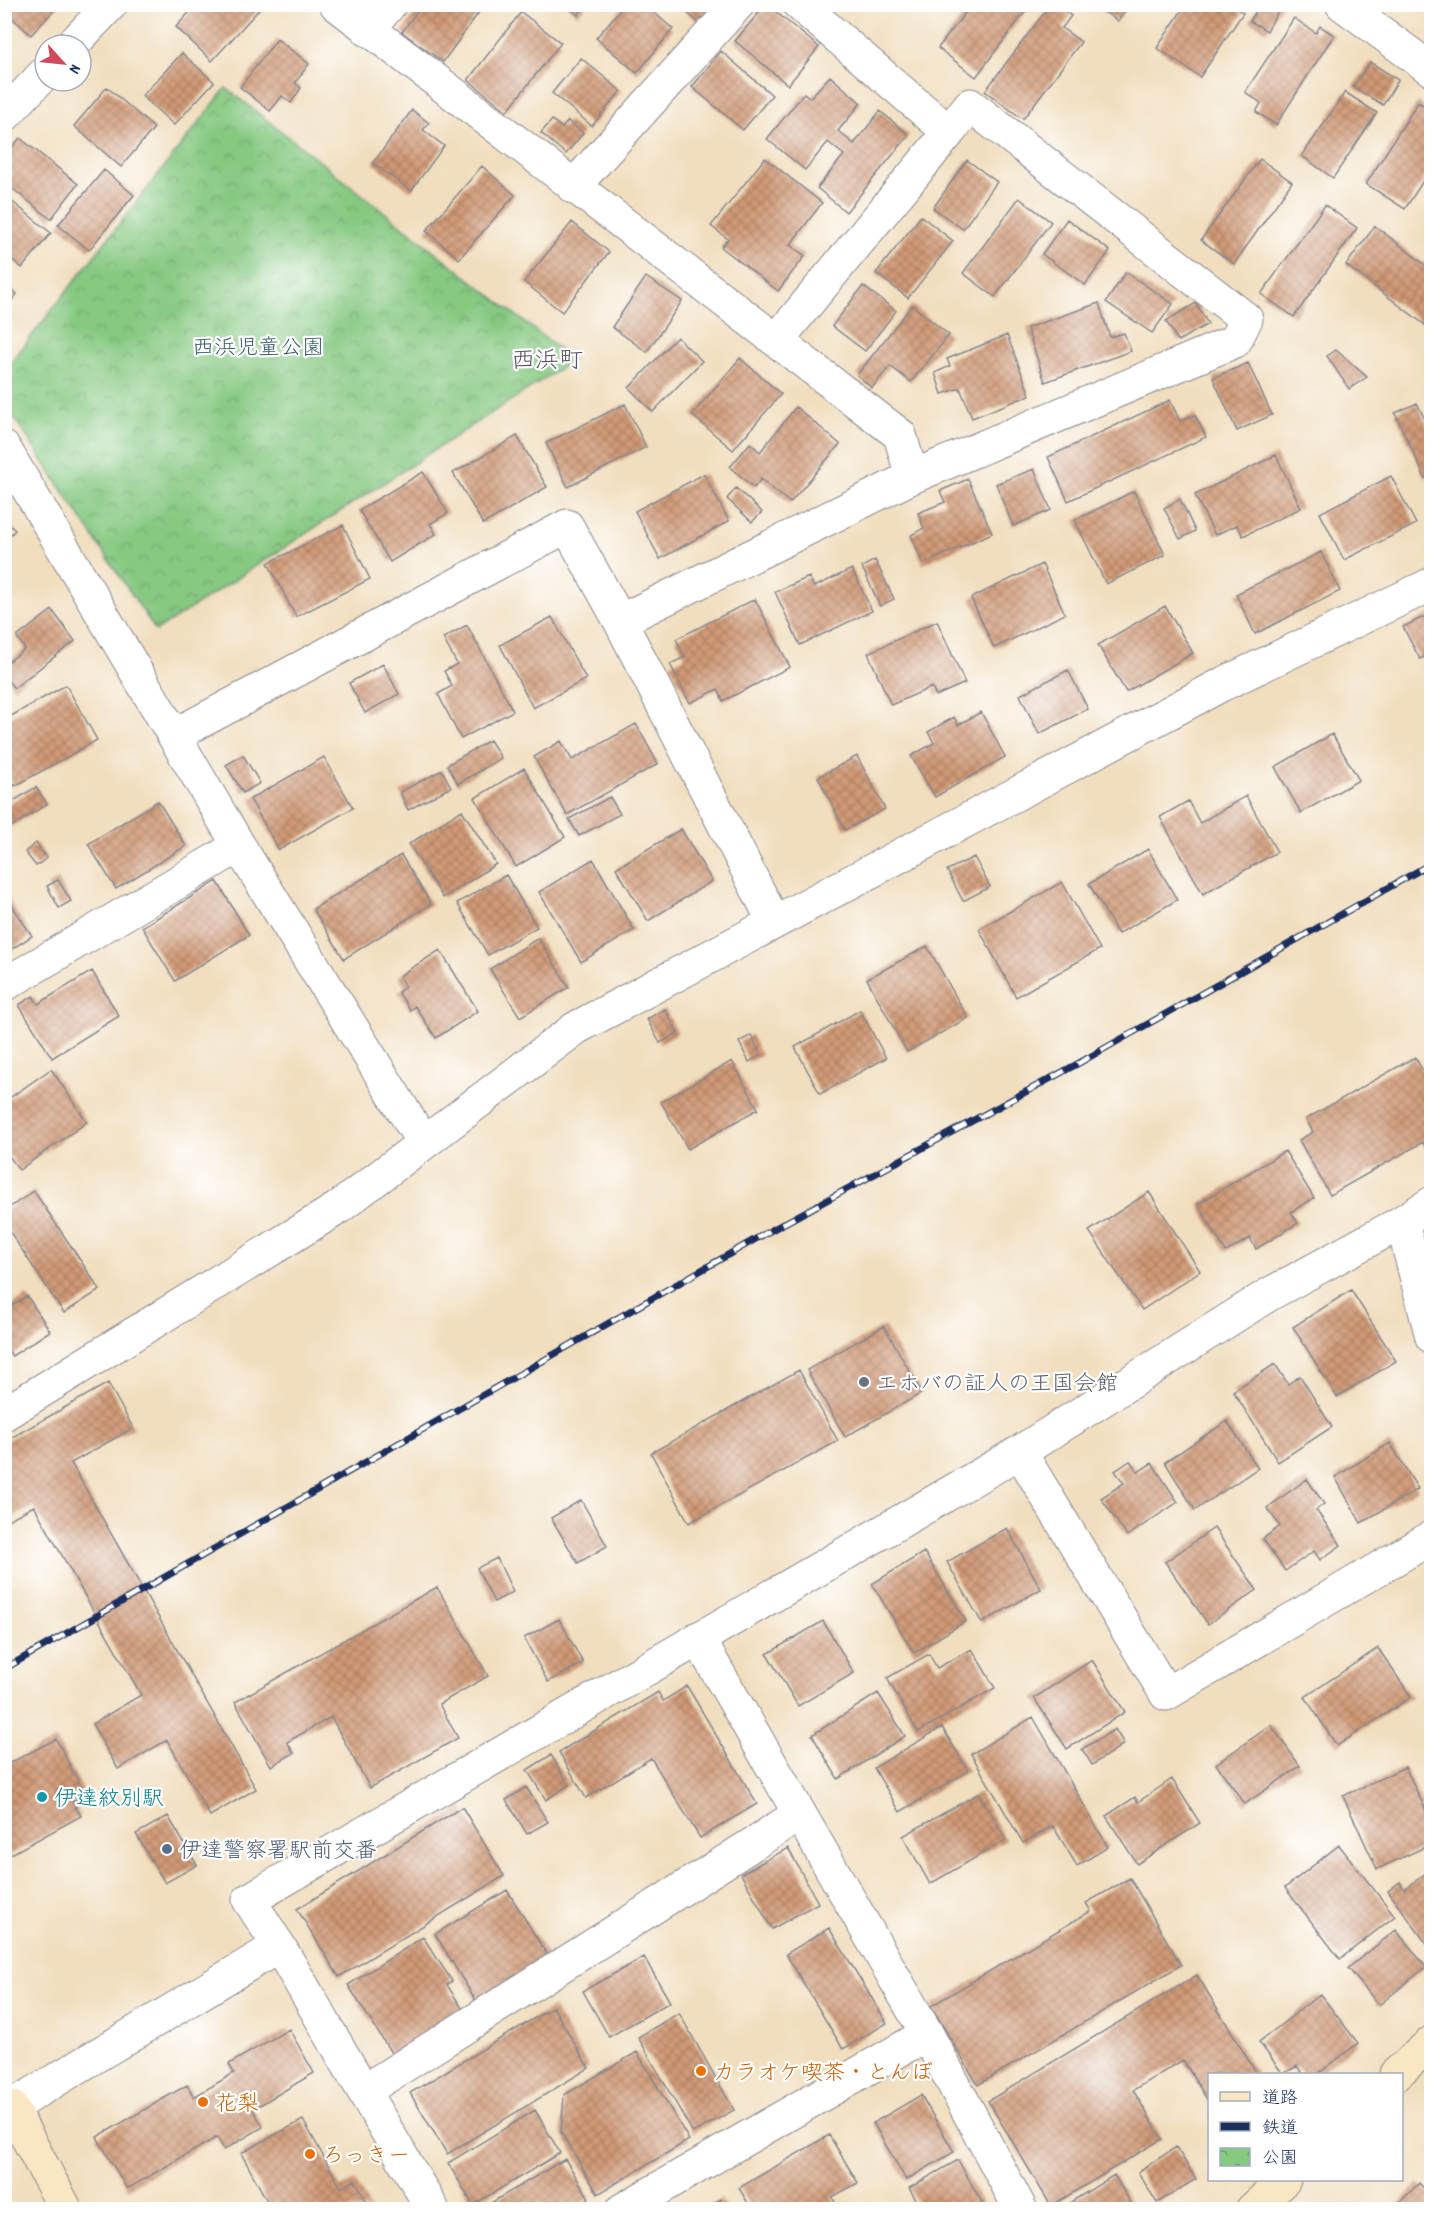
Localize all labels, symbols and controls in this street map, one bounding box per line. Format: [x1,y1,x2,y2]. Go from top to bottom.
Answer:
north arrow [33,33,93,93]
text: N [62,60,86,78]
park label: 西浜児童公園 [192,334,324,365]
district label: 西浜町 [511,345,583,379]
place label: エホバの証人の王国会館 [876,1370,1118,1401]
marker: エホバの証人の王国会館 [857,1375,871,1389]
place label: 伊達紋別駅 [54,1785,164,1816]
marker: 伊達紋別駅 [35,1790,49,1804]
place label: 伊達警察署駅前交番 [179,1837,377,1868]
marker: 伊達警察署駅前交番 [160,1842,174,1856]
place label: カラオケ喫茶・とんぼ [713,2059,933,2090]
marker: カラオケ喫茶・とんぼ [694,2064,708,2078]
legend [1208,2073,1403,2181]
text: 道路 [1262,2087,1298,2112]
place label: 花梨 [215,2090,259,2121]
marker: 花梨 [196,2095,210,2109]
text: 鉄道 [1262,2117,1298,2142]
place label: ろっきー [322,2142,410,2173]
marker: ろっきー [303,2147,317,2161]
text: 公園 [1262,2147,1298,2172]

